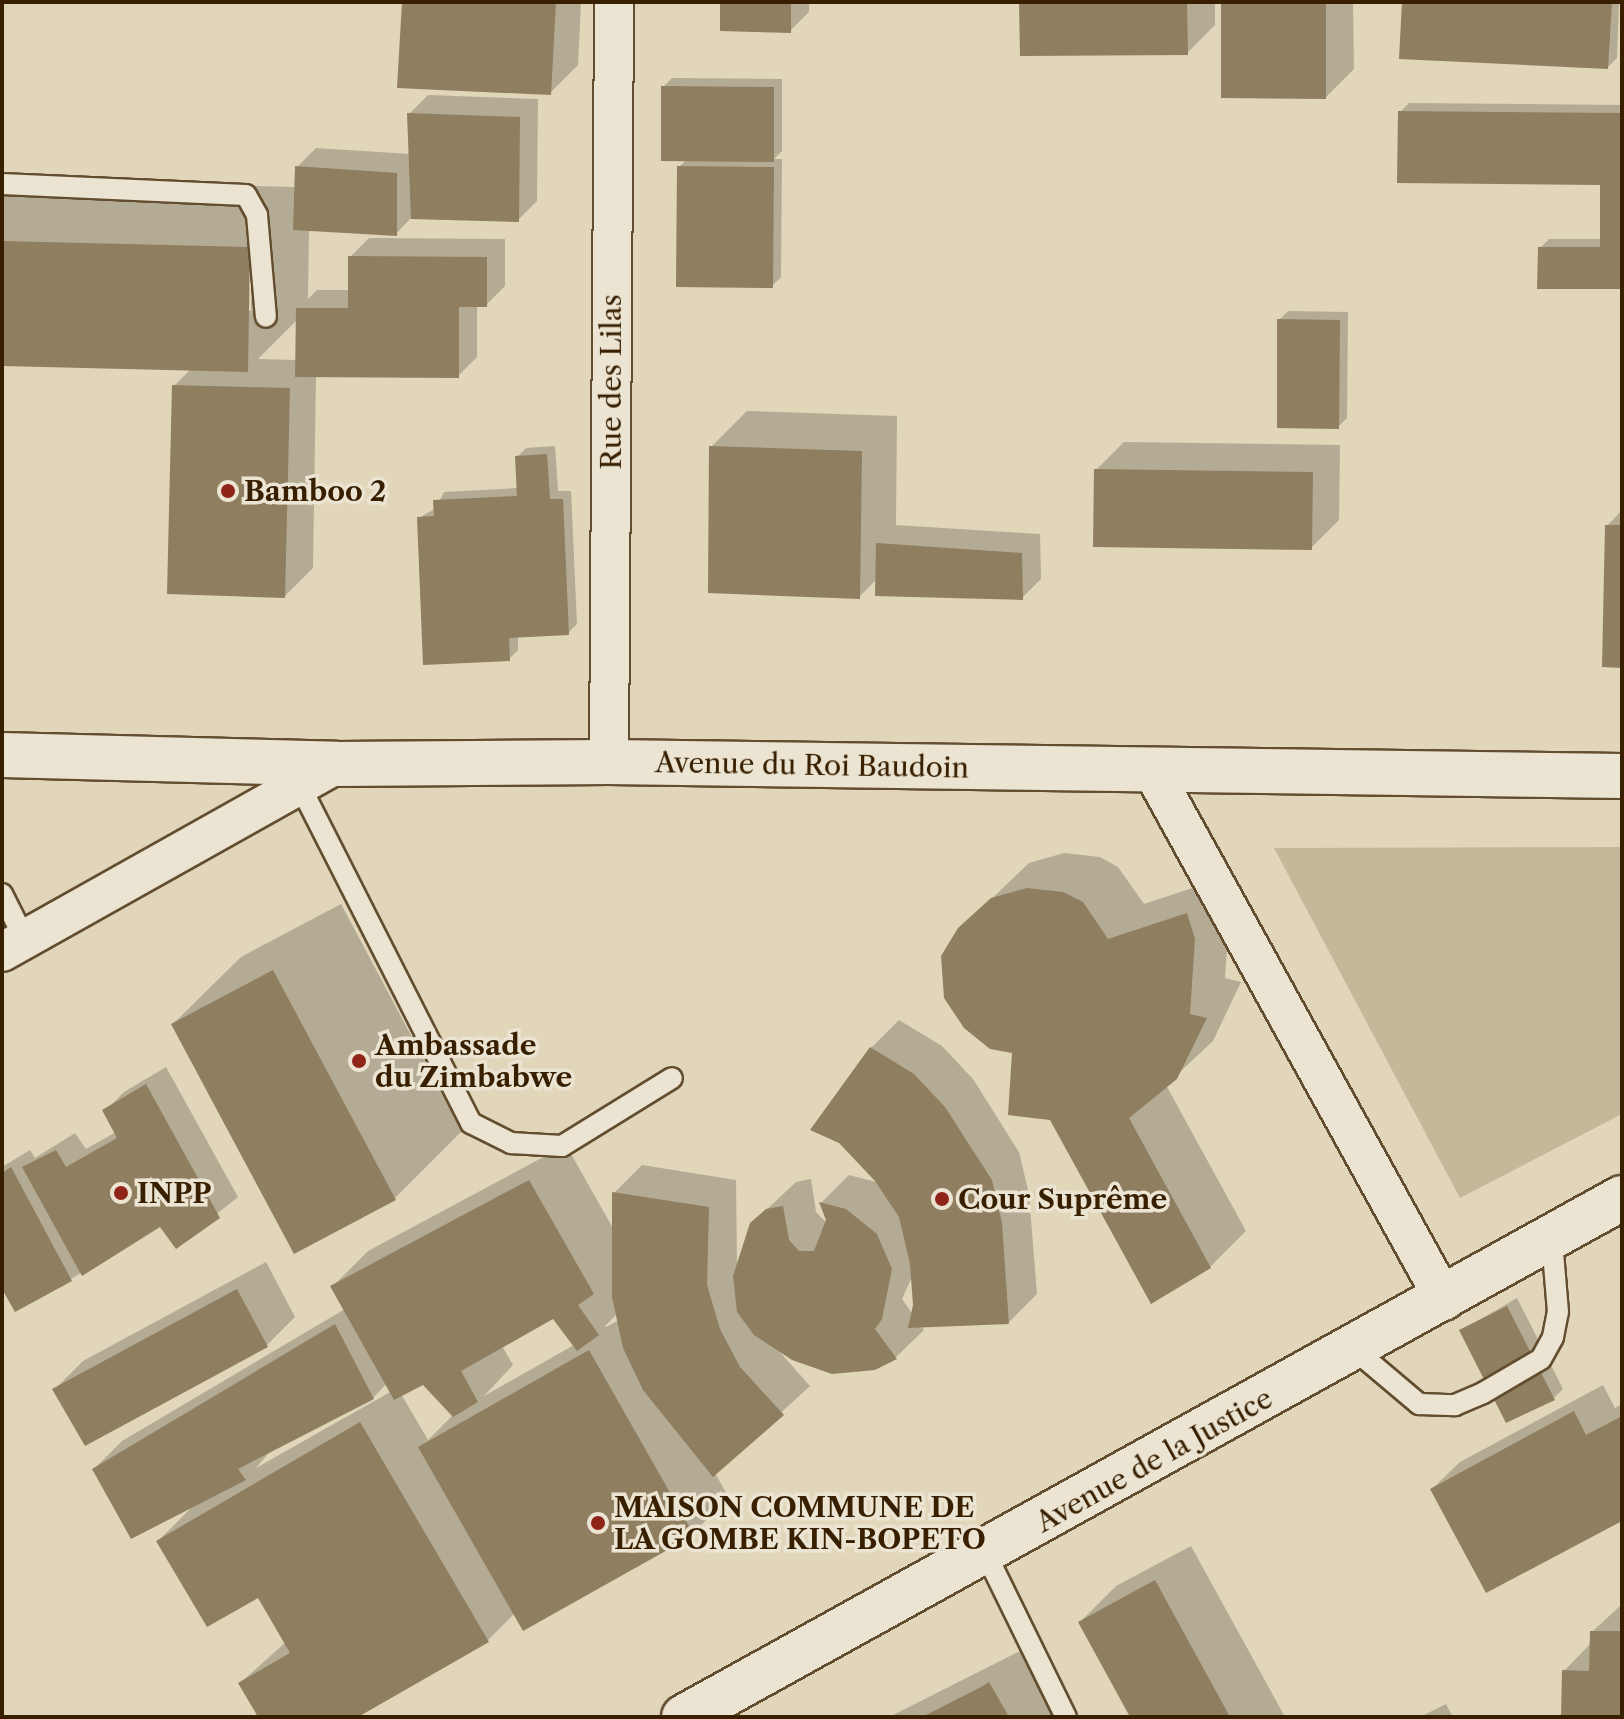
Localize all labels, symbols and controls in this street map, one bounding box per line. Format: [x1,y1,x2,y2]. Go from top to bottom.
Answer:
street label: Rue des Lilas [594,294,628,470]
place label: Bamboo 2 [244,474,386,508]
marker: Bamboo 2 [219,482,237,500]
street label: Avenue du Roi Baudoin [655,745,969,785]
place label: Ambassade du Zimbabwe [375,1028,572,1094]
marker: Ambassade du Zimbabwe [350,1052,368,1070]
place label: INPP [137,1176,211,1210]
place label: Cour Suprême [958,1182,1168,1216]
marker: INPP [112,1184,130,1202]
marker: Cour Suprême [933,1190,951,1208]
street label: Avenue de la Justice [1030,1381,1278,1539]
place label: MAISON COMMUNE DE LA GOMBE KIN-BOPETO [614,1490,987,1556]
marker: MAISON COMMUNE DE LA GOMBE KIN-BOPETO [589,1514,607,1532]

